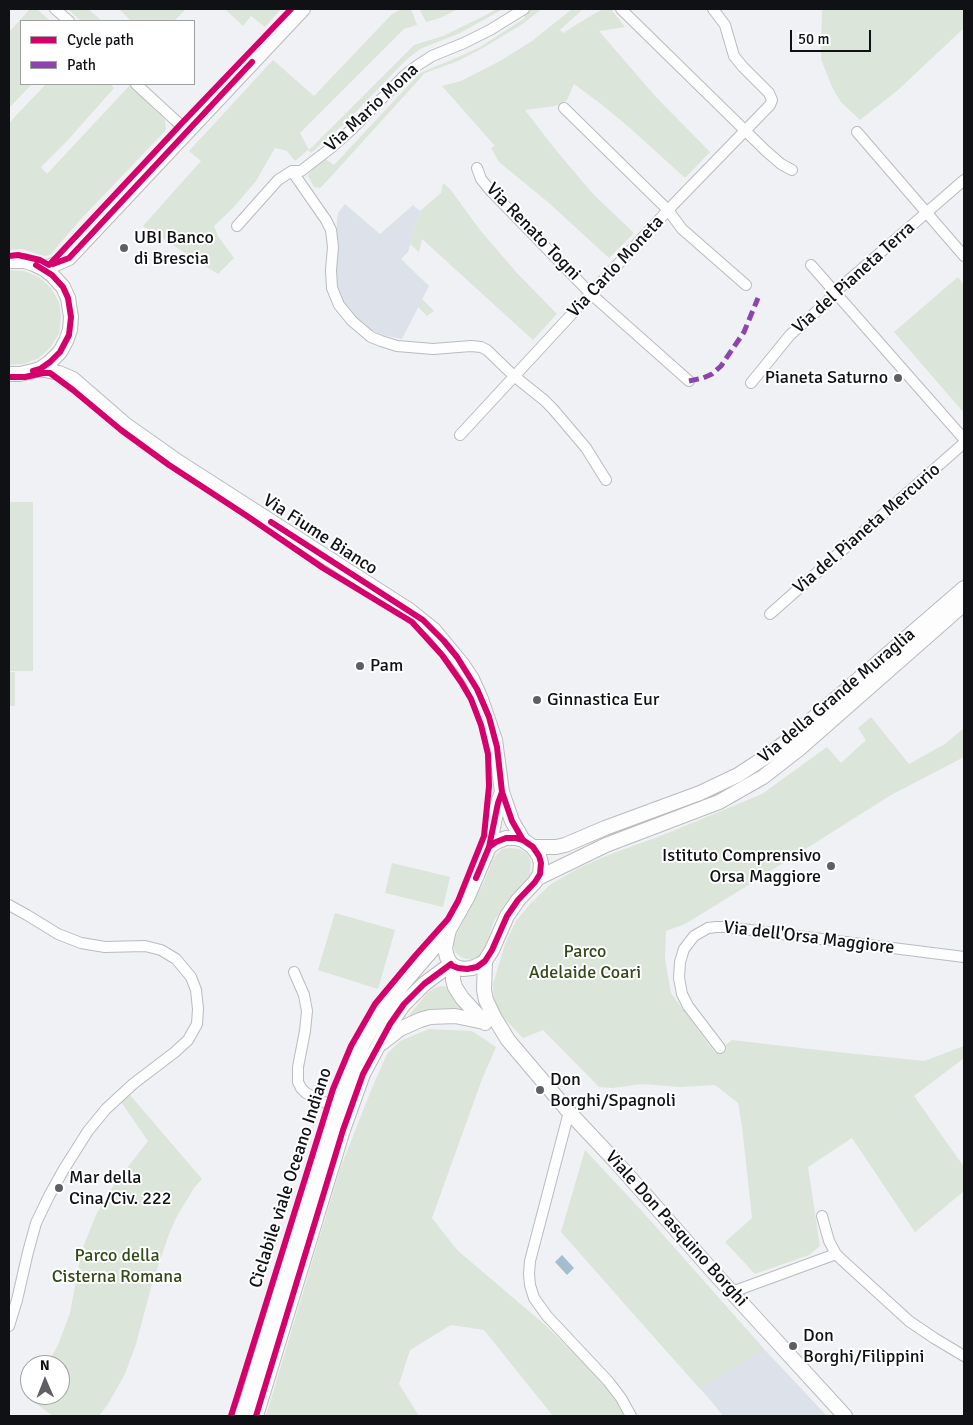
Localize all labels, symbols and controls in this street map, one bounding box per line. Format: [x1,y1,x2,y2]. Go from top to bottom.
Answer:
legend [20,20,195,85]
scale bar [793,20,874,52]
text: 50 m [798,30,829,48]
text: Cycle path [67,31,134,49]
text: Path [67,56,96,74]
street label: Via Mario Mona [321,59,423,157]
street label: Via Renato Togni [481,179,585,285]
street label: Via Carlo Moneta [563,212,669,322]
street label: Via del Pianeta Terra [788,217,920,339]
place label: UBI Banco di Brescia [134,227,214,270]
marker: UBI Banco di Brescia [118,242,130,254]
place label: Pianeta Saturno [765,367,888,389]
marker: Pianeta Saturno [892,372,904,384]
street label: Via del Pianeta Mercurio [789,459,945,599]
street label: Via Fiume Bianco [259,490,381,580]
street label: Via della Grande Muraglia [754,624,920,768]
place label: Pam [370,655,403,677]
marker: Pam [354,660,366,672]
place label: Ginnastica Eur [547,689,659,711]
marker: Ginnastica Eur [531,694,543,706]
place label: Istituto Comprensivo Orsa Maggiore [662,845,821,888]
marker: Istituto Comprensivo Orsa Maggiore [825,860,837,872]
street label: Via dell'Orsa Maggiore [722,917,896,959]
park label: Parco Adelaide Coari [529,941,641,984]
street label: Ciclabile viale Oceano Indiano [245,1065,337,1291]
place label: Don Borghi/Spagnoli [550,1069,676,1112]
marker: Don Borghi/Spagnoli [534,1084,546,1096]
street label: Viale Don Pasquino Borghi [600,1147,752,1311]
place label: Mar della Cina/Civ. 222 [69,1167,171,1210]
marker: Mar della Cina/Civ. 222 [53,1182,65,1194]
park label: Parco della Cisterna Romana [52,1245,182,1288]
place label: Don Borghi/Filippini [803,1325,924,1368]
marker: Don Borghi/Filippini [787,1340,799,1352]
north arrow [20,1355,70,1405]
text: N [40,1357,50,1374]

